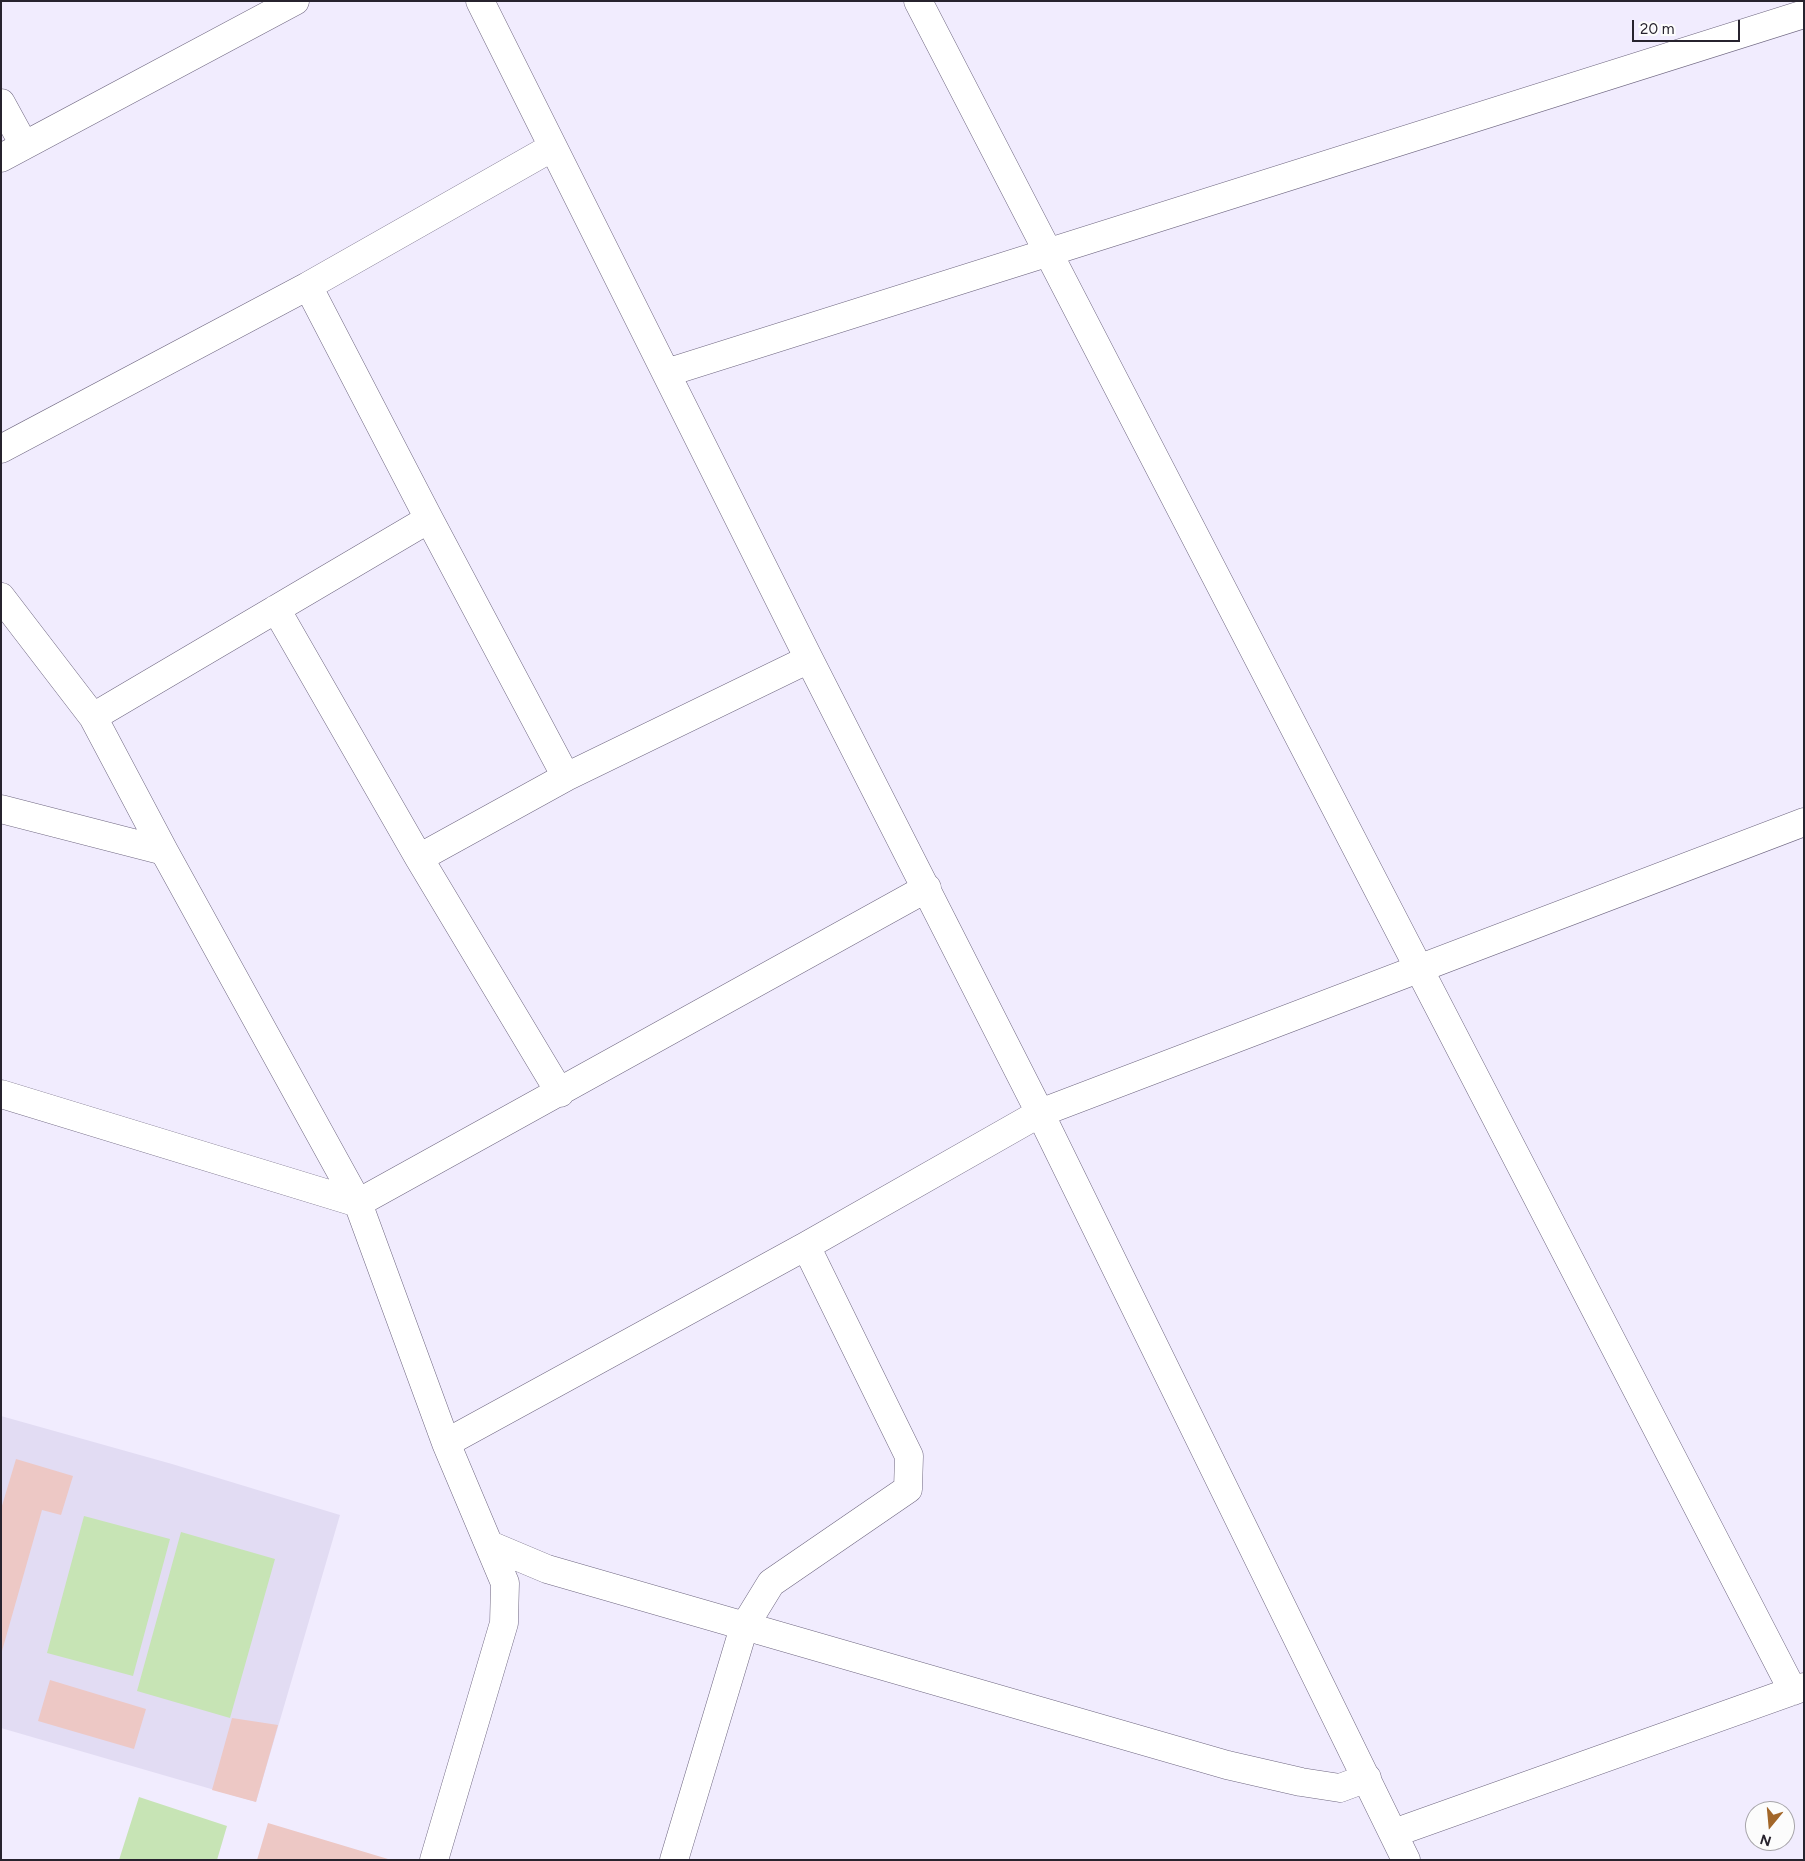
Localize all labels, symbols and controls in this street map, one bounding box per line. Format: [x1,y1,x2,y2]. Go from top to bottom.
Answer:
scale bar [1635,10,1742,42]
text: 20 m [1640,20,1674,38]
north arrow [1745,1801,1795,1851]
text: N [1758,1830,1773,1850]

